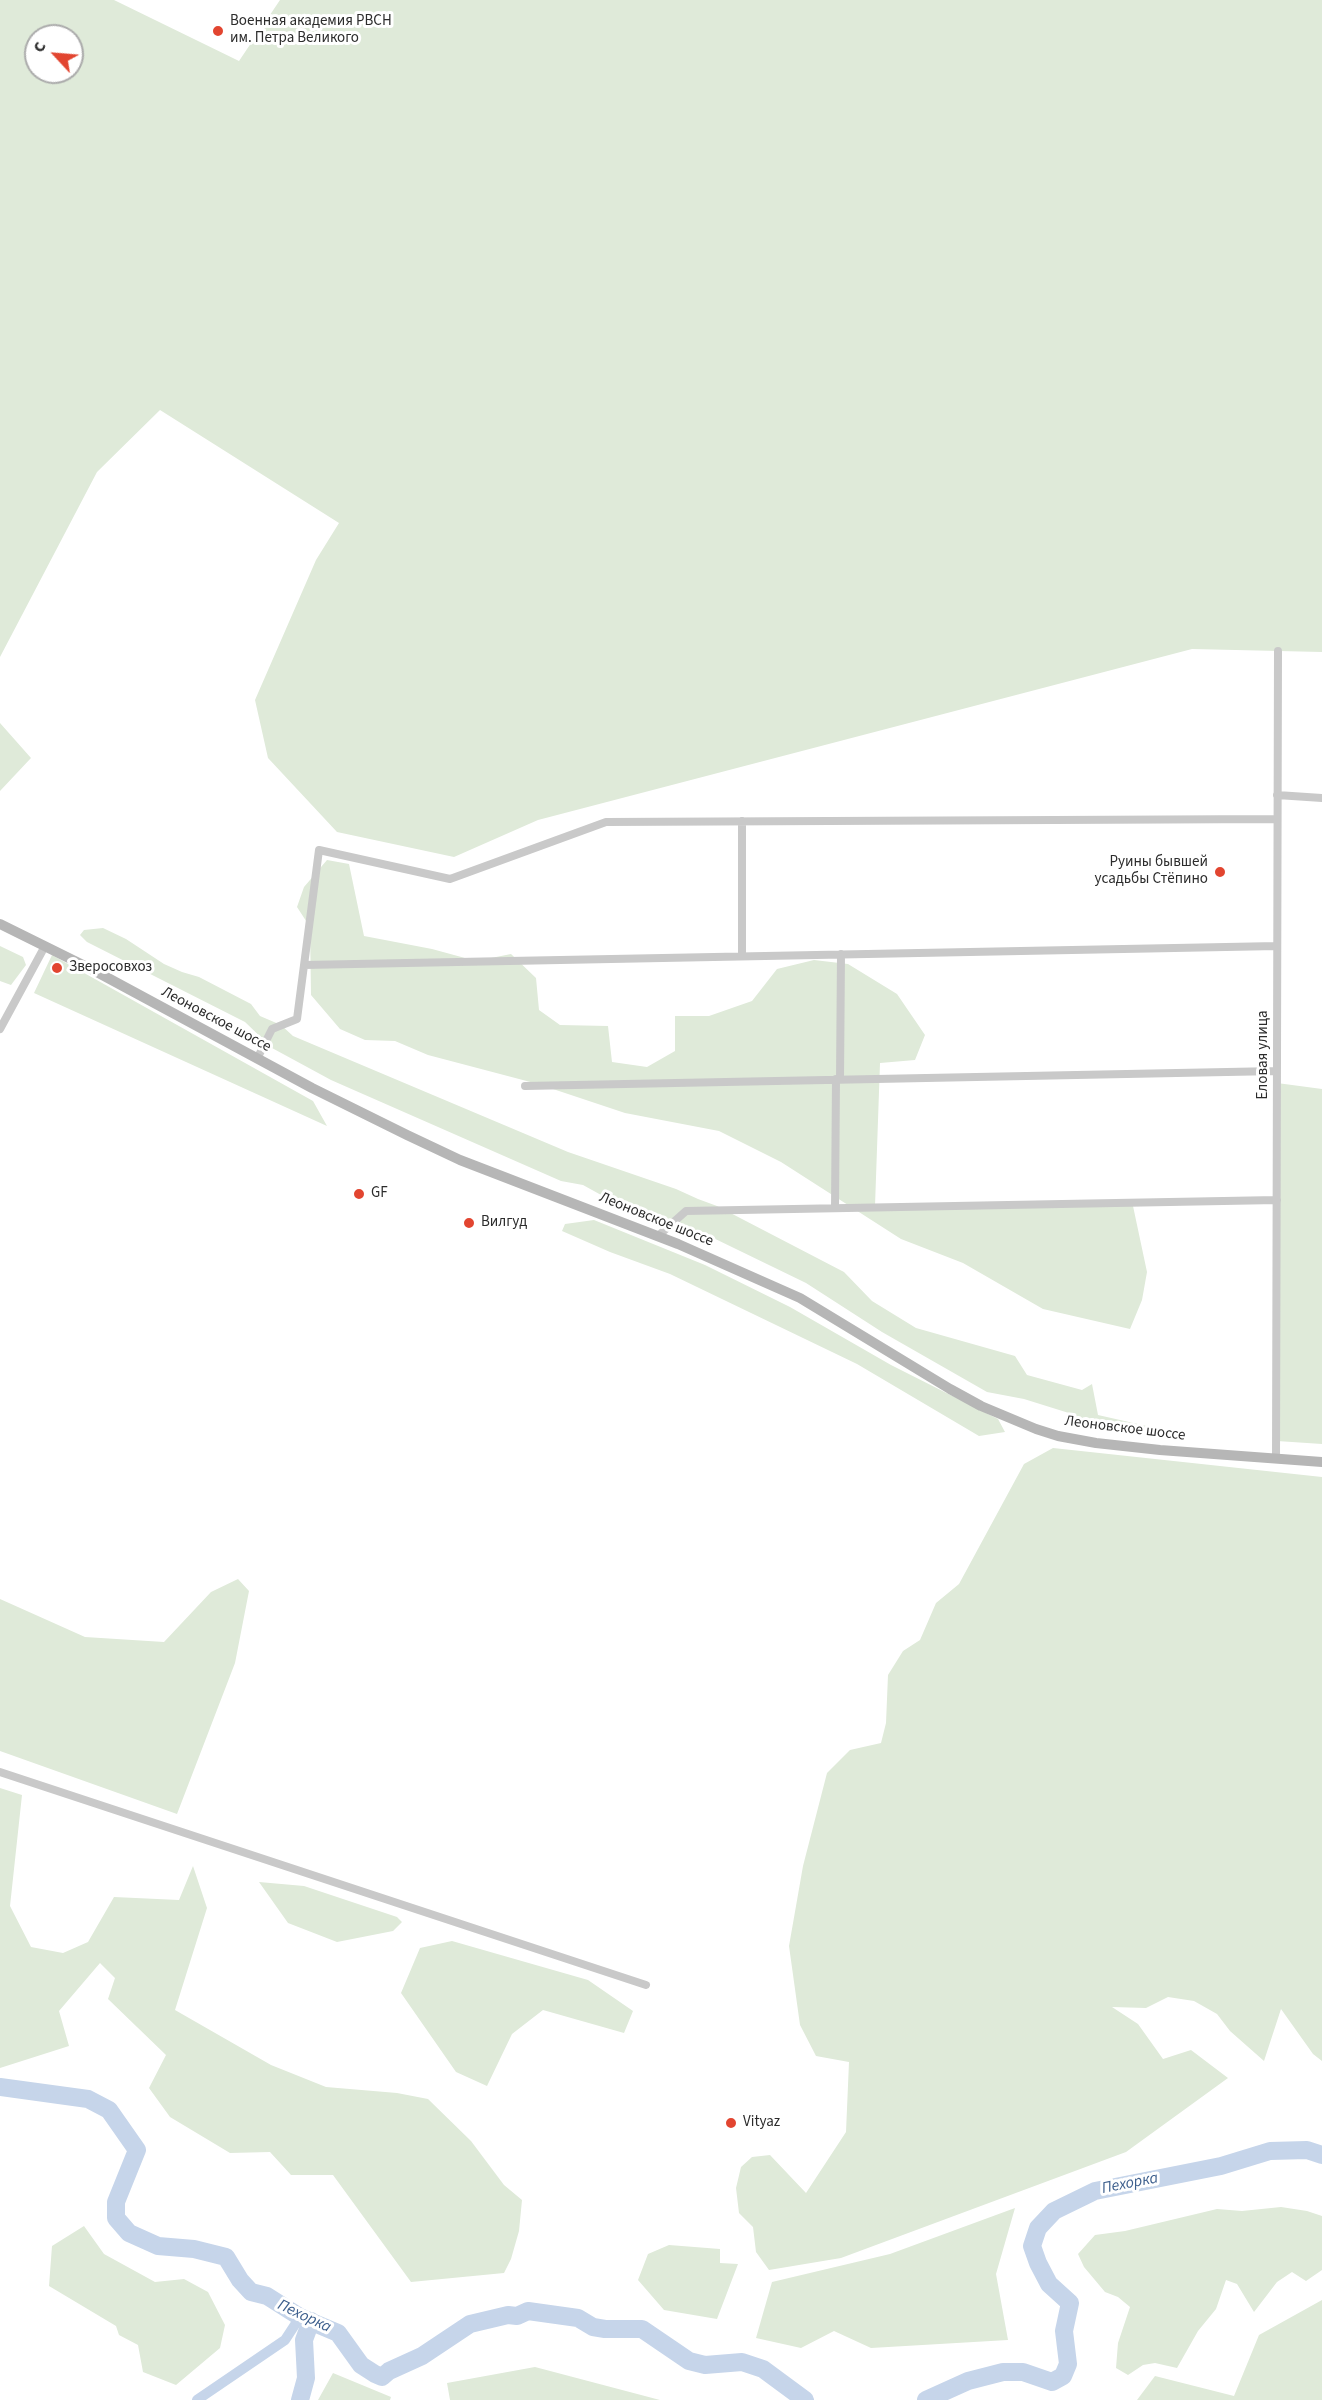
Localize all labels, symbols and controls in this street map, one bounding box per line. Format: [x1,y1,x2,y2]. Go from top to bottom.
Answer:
place label: Военная академия РВСН им. Петра Великого [230,13,392,48]
north arrow [24,24,84,84]
marker: Военная академия РВСН им. Петра Великого [211,24,225,38]
text: С [28,38,52,56]
place label: Руины бывшей усадьбы Стёпино [1095,854,1208,889]
marker: Руины бывшей усадьбы Стёпино [1213,865,1227,879]
place label: Зверосовхоз [69,959,152,977]
marker: Зверосовхоз [50,961,64,975]
street label: Леоновское шоссе [158,984,274,1056]
street label: Еловая улица [1255,1010,1273,1100]
place label: GF [371,1185,388,1203]
marker: GF [352,1187,366,1201]
street label: Леоновское шоссе [596,1189,716,1251]
place label: Вилгуд [481,1214,527,1232]
marker: Вилгуд [462,1216,476,1230]
street label: Леоновское шоссе [1064,1413,1186,1445]
place label: Vityaz [743,2114,780,2132]
marker: Vityaz [724,2116,738,2130]
water label: Пехорка [1100,2169,1160,2199]
water label: Пехорка [274,2296,334,2338]

